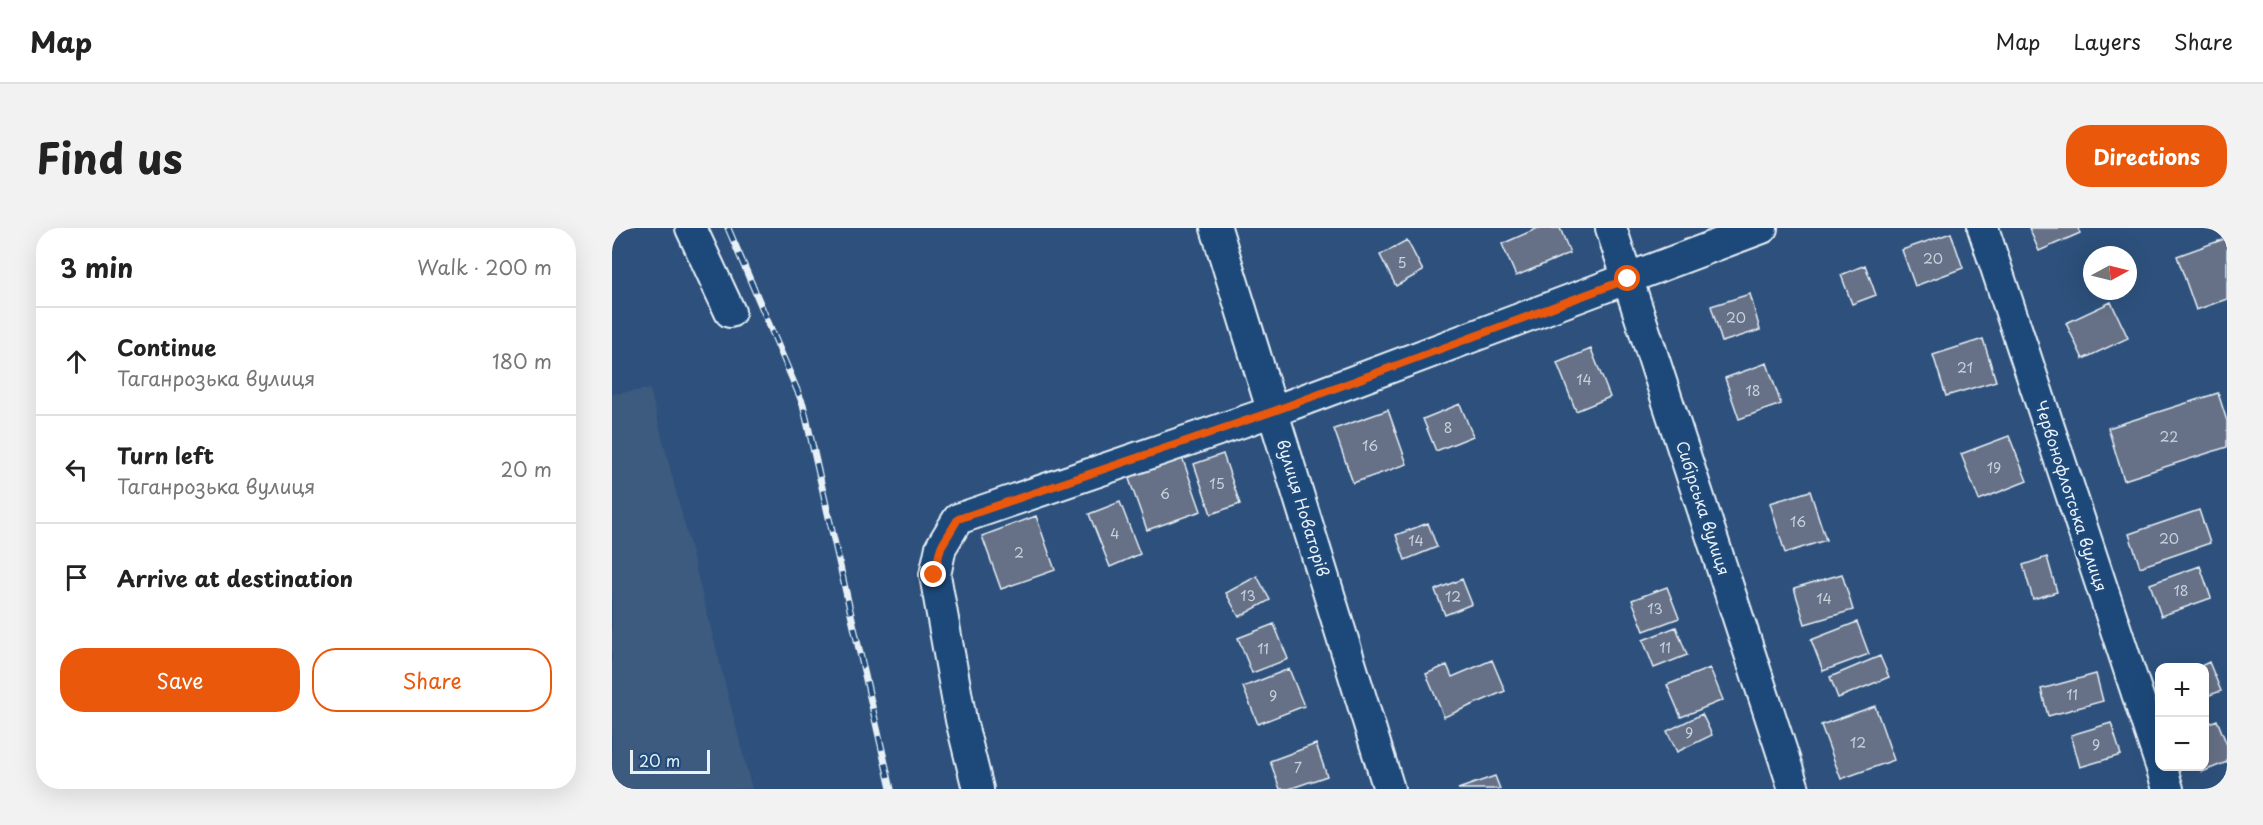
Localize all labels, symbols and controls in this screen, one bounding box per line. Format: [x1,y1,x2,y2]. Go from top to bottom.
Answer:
text: Map [30,20,92,63]
text: Map [1996,25,2040,57]
text: Layers [2073,25,2141,57]
text: Share [2174,25,2233,57]
text: Find us [36,125,183,188]
button: Directions [2066,125,2227,187]
north arrow [2083,246,2137,300]
text: 3 min [60,248,133,287]
house number: 20 [1923,248,1943,269]
text: Walk · 200 m [417,252,552,282]
house number: 5 [1397,252,1407,273]
route start [1614,265,1640,291]
house number: 20 [1726,307,1746,328]
text: Continue [117,330,216,363]
icon: ahead [60,345,93,378]
text: 180 m [492,346,552,376]
house number: 21 [1957,357,1973,378]
text: Таганрозька вулиця [117,363,315,393]
house number: 14 [1576,369,1592,390]
house number: 18 [1745,380,1761,401]
street label: Червонофлотська вулиця [2030,397,2114,594]
house number: 8 [1444,417,1452,438]
house number: 22 [2160,426,2178,447]
house number: 16 [1362,435,1378,456]
street label: вулиця Новаторів [1272,436,1336,579]
street label: Сибірська вулиця [1671,437,1737,578]
text: Turn left [117,438,214,471]
icon: left [60,453,93,486]
text: 20 m [500,454,552,484]
house number: 19 [1987,457,2001,478]
text: Таганрозька вулиця [117,471,315,501]
house number: 15 [1209,473,1225,494]
house number: 6 [1160,483,1170,504]
house number: 16 [1790,511,1806,532]
house number: 4 [1110,523,1120,544]
house number: 20 [2159,528,2179,549]
house number: 14 [1408,530,1424,551]
house number: 2 [1014,542,1024,563]
icon: arrive [60,561,93,594]
text: Arrive at destination [117,561,353,594]
route end [920,561,946,587]
house number: 18 [2173,580,2189,601]
house number: 13 [1240,585,1256,606]
house number: 12 [1445,586,1461,607]
house number: 14 [1816,588,1832,609]
house number: 13 [1647,598,1663,619]
house number: 11 [1659,637,1671,658]
house number: 11 [1257,638,1269,659]
button: Save [60,648,300,712]
button: Share [312,648,552,712]
map controls [2155,663,2209,771]
button: + [2155,663,2209,717]
house number: 11 [2066,684,2078,705]
house number: 9 [1269,685,1277,706]
button: − [2155,717,2209,771]
house number: 9 [1685,722,1693,743]
house number: 12 [1850,732,1866,753]
house number: 9 [2092,734,2100,755]
scale bar [630,747,710,774]
text: 20 m [639,748,680,772]
house number: 7 [1294,757,1302,778]

